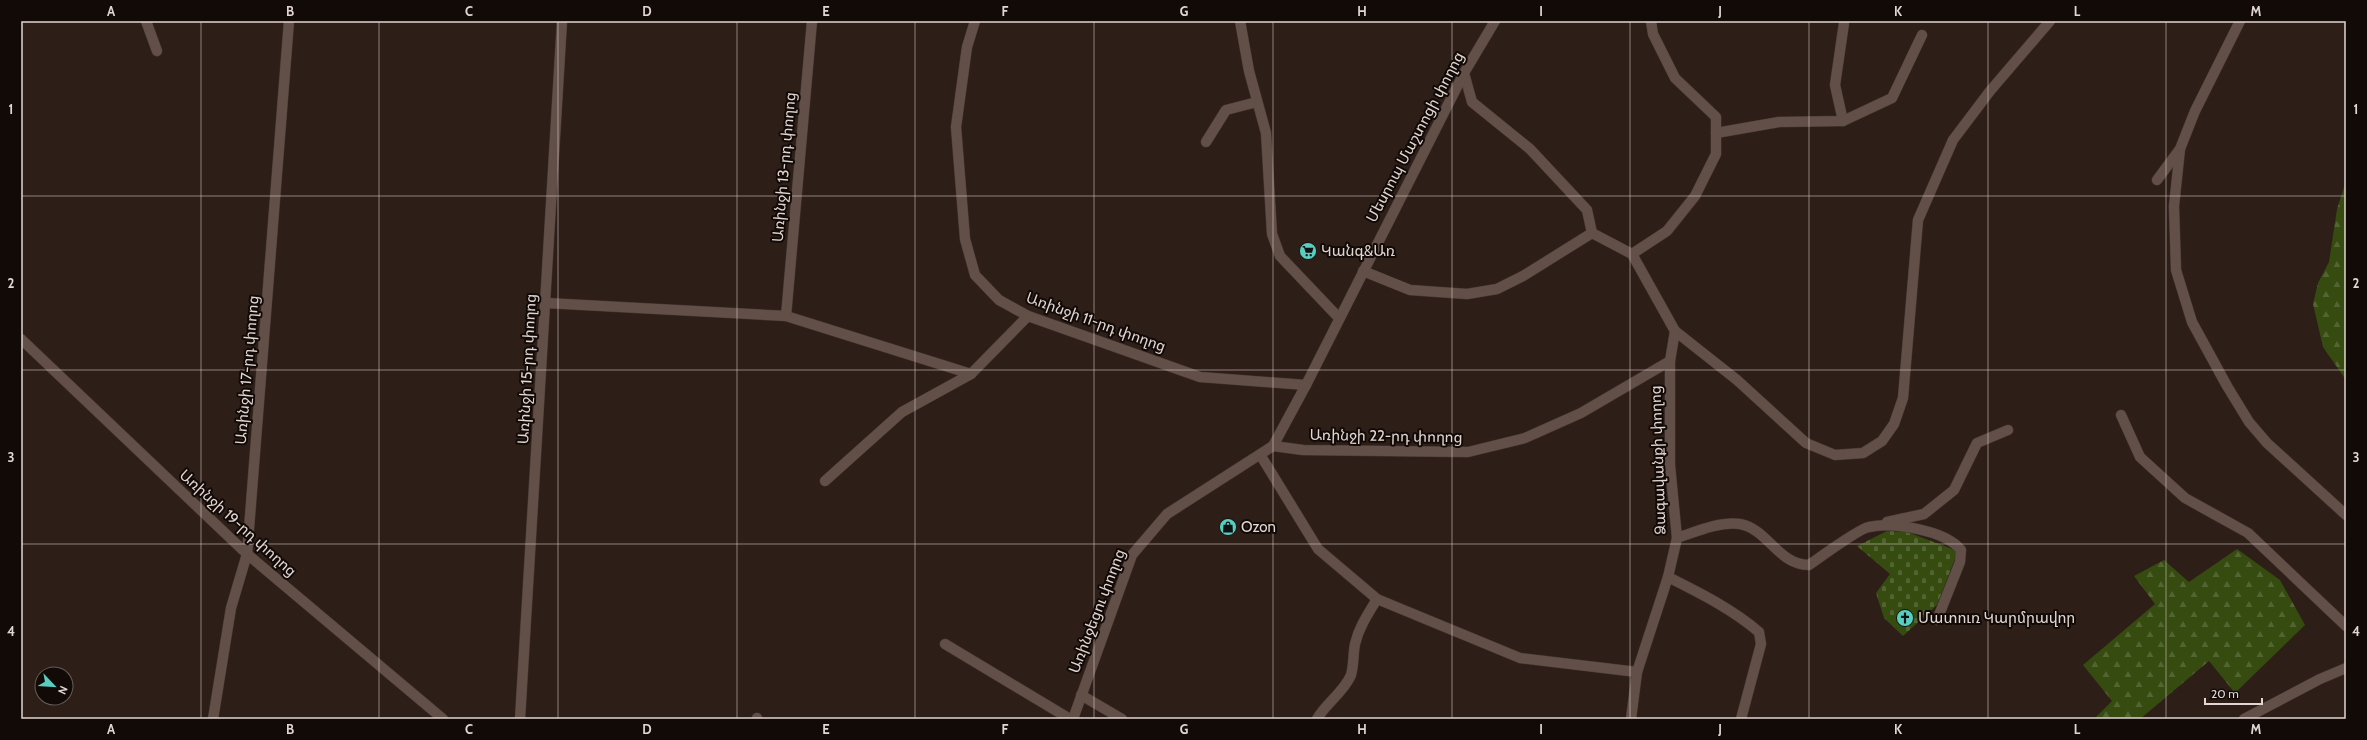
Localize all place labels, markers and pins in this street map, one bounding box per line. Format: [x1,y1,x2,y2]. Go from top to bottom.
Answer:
supermarket icon: Կանգ&Առ [1298,241,1318,261]
place label: Կանգ&Առ [1321,242,1395,260]
shop icon: Ozon [1218,517,1238,537]
place label: Ozon [1241,518,1276,536]
church icon: Մատուռ Կարմրավոր [1895,608,1915,628]
place label: Մատուռ Կարմրավոր [1918,609,2075,627]

